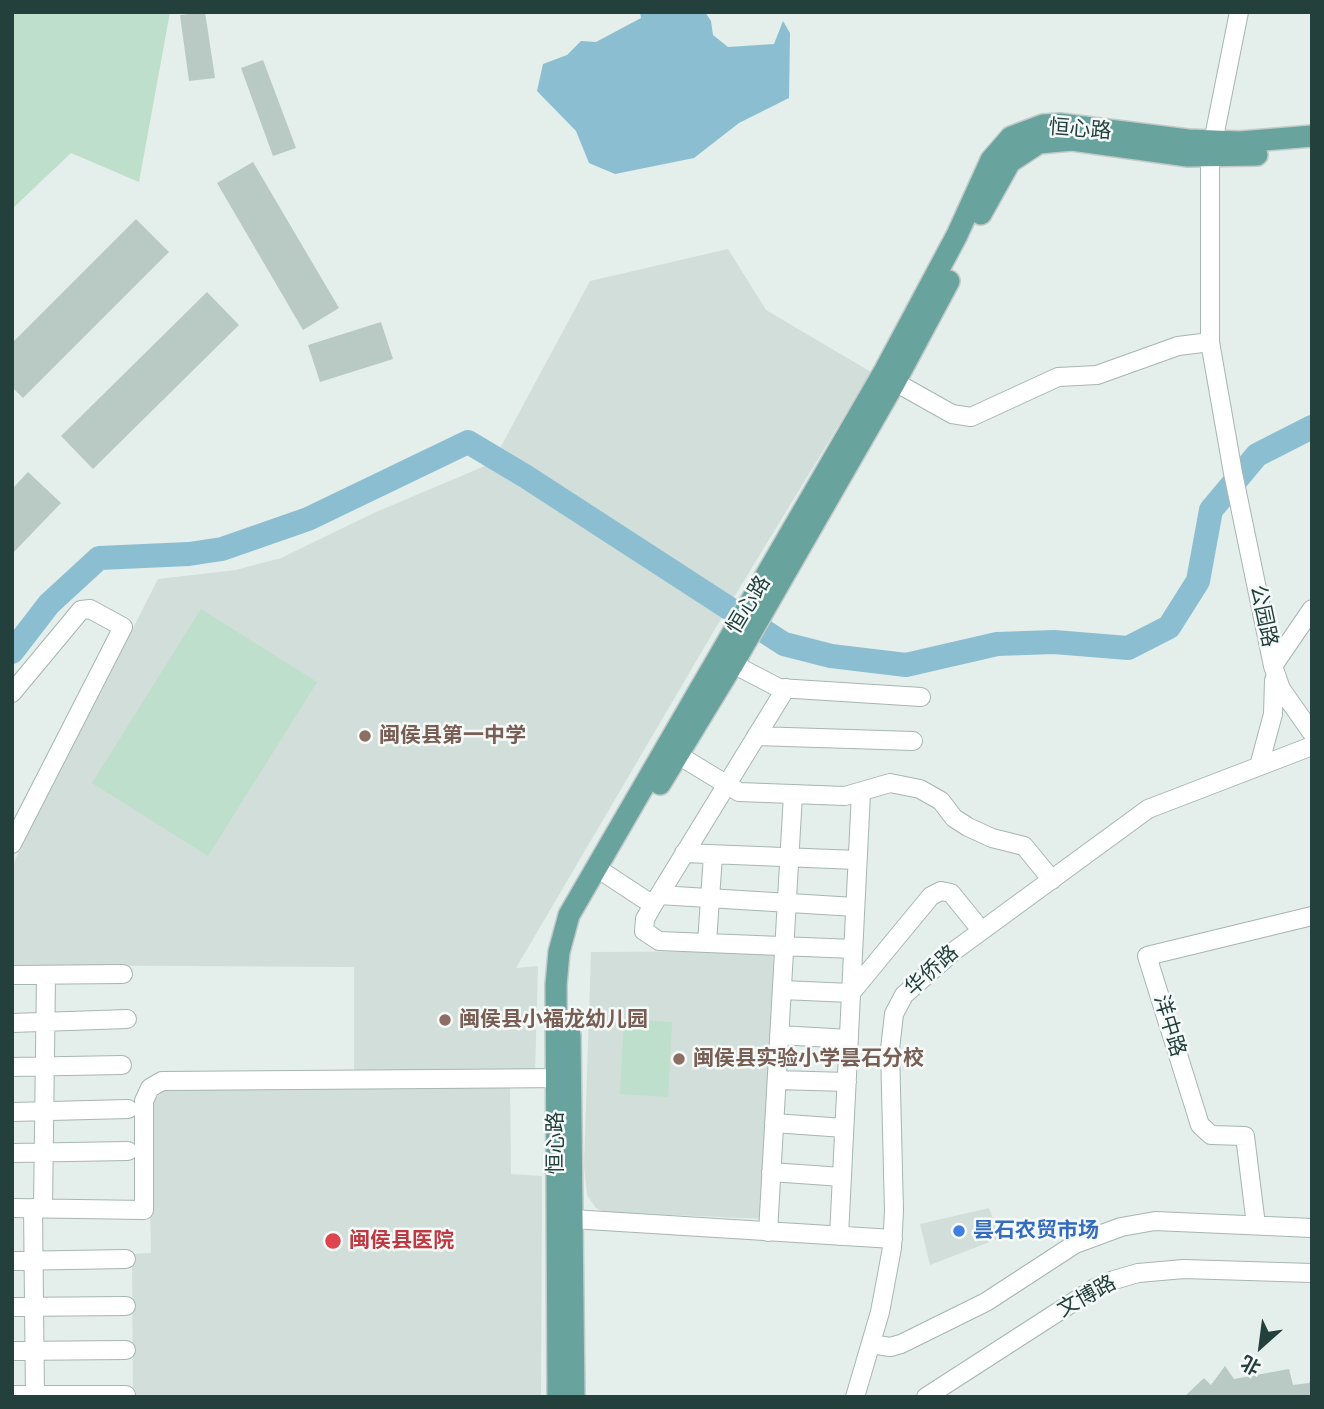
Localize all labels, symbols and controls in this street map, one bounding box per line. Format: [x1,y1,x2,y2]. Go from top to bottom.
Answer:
street label: 恒心路 [1048,115,1112,145]
street label: 恒心路 [722,572,776,638]
street label: 公园路 [1244,583,1282,649]
place label: 闽侯县第一中学 [379,723,526,749]
marker: 闽侯县第一中学 [357,728,373,744]
street label: 华侨路 [900,941,964,1001]
street label: 洋中路 [1148,992,1190,1060]
place label: 闽侯县小福龙幼儿园 [459,1007,648,1033]
marker: 闽侯县小福龙幼儿园 [437,1012,453,1028]
place label: 闽侯县实验小学昙石分校 [693,1046,924,1072]
marker: 闽侯县实验小学昙石分校 [671,1051,687,1067]
street label: 恒心路 [543,1112,569,1174]
place label: 昙石农贸市场 [973,1218,1099,1244]
marker: 昙石农贸市场 [951,1223,967,1239]
place label: 闽侯县医院 [349,1228,454,1254]
marker: 闽侯县医院 [323,1231,343,1251]
street label: 文博路 [1053,1271,1121,1323]
north arrow [1226,1311,1296,1381]
text: 北 [1238,1351,1264,1379]

